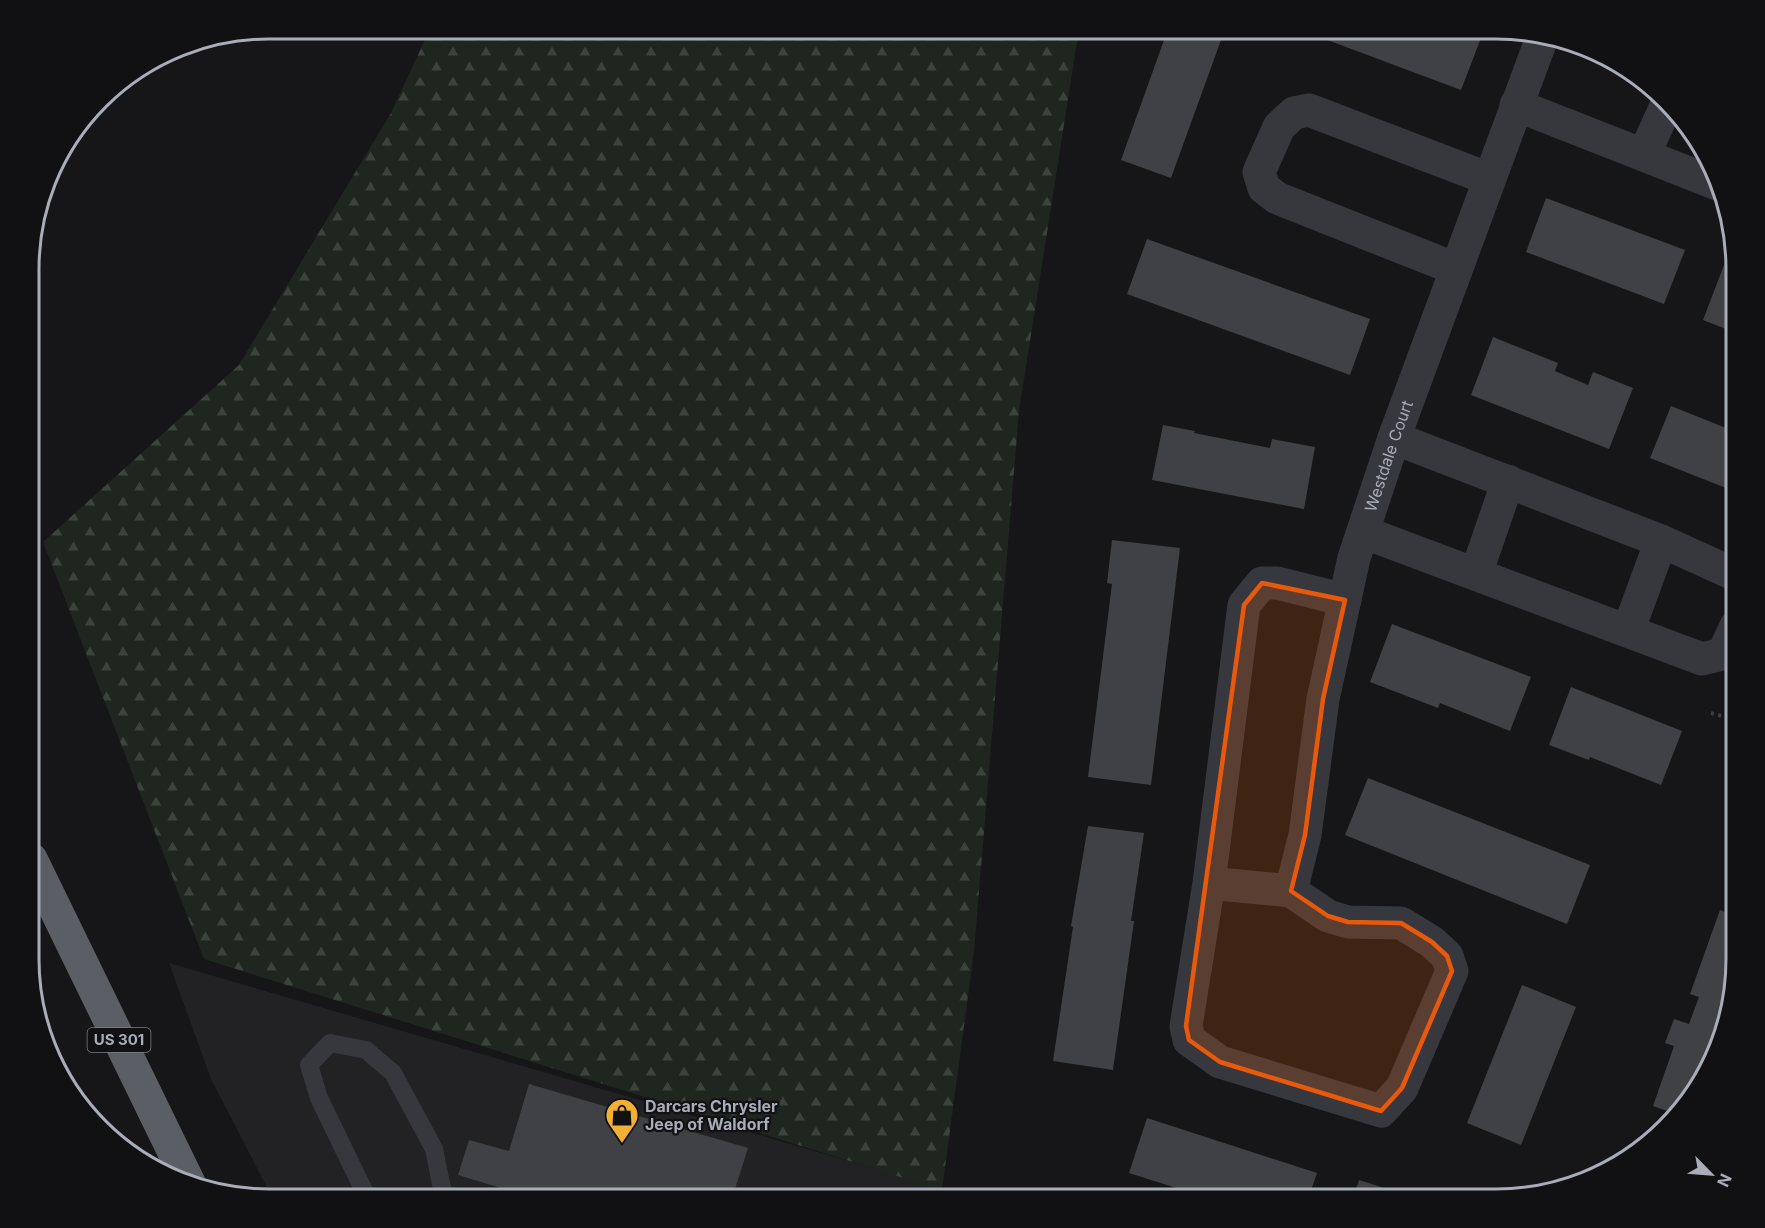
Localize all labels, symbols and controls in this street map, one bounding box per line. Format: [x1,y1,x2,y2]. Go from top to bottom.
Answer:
street label: Westdale Court [1360,397,1417,514]
road number: US 301 [88,1028,150,1052]
place label: Darcars Chrysler Jeep of Waldorf [645,1096,778,1134]
shop icon: Darcars Chrysler Jeep of Waldorf [604,1097,640,1144]
north arrow [1681,1144,1741,1204]
text: N [1713,1171,1736,1190]

